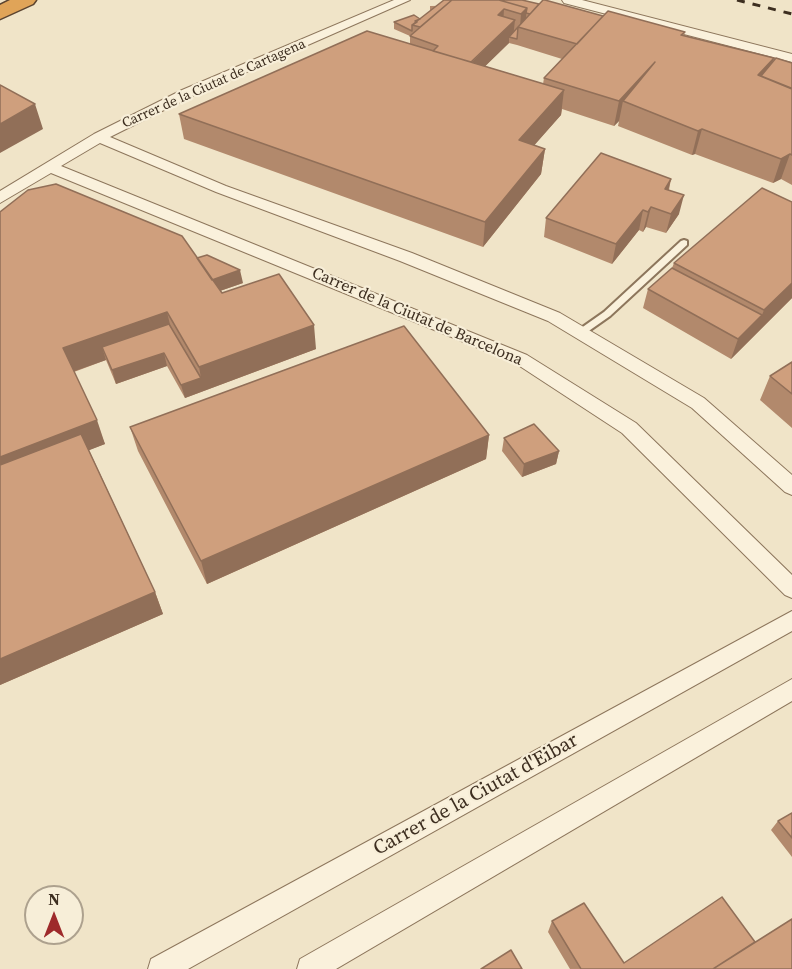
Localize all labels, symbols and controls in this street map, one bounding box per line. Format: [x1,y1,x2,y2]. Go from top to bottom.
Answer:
street label: Carrer de la Ciutat de Cartagena [120,36,308,132]
street label: Carrer de la Ciutat de Barcelona [309,264,525,370]
street label: Carrer de la Ciutat d'Eibar [369,729,583,861]
north arrow [24,885,84,945]
text: N [48,888,60,910]

